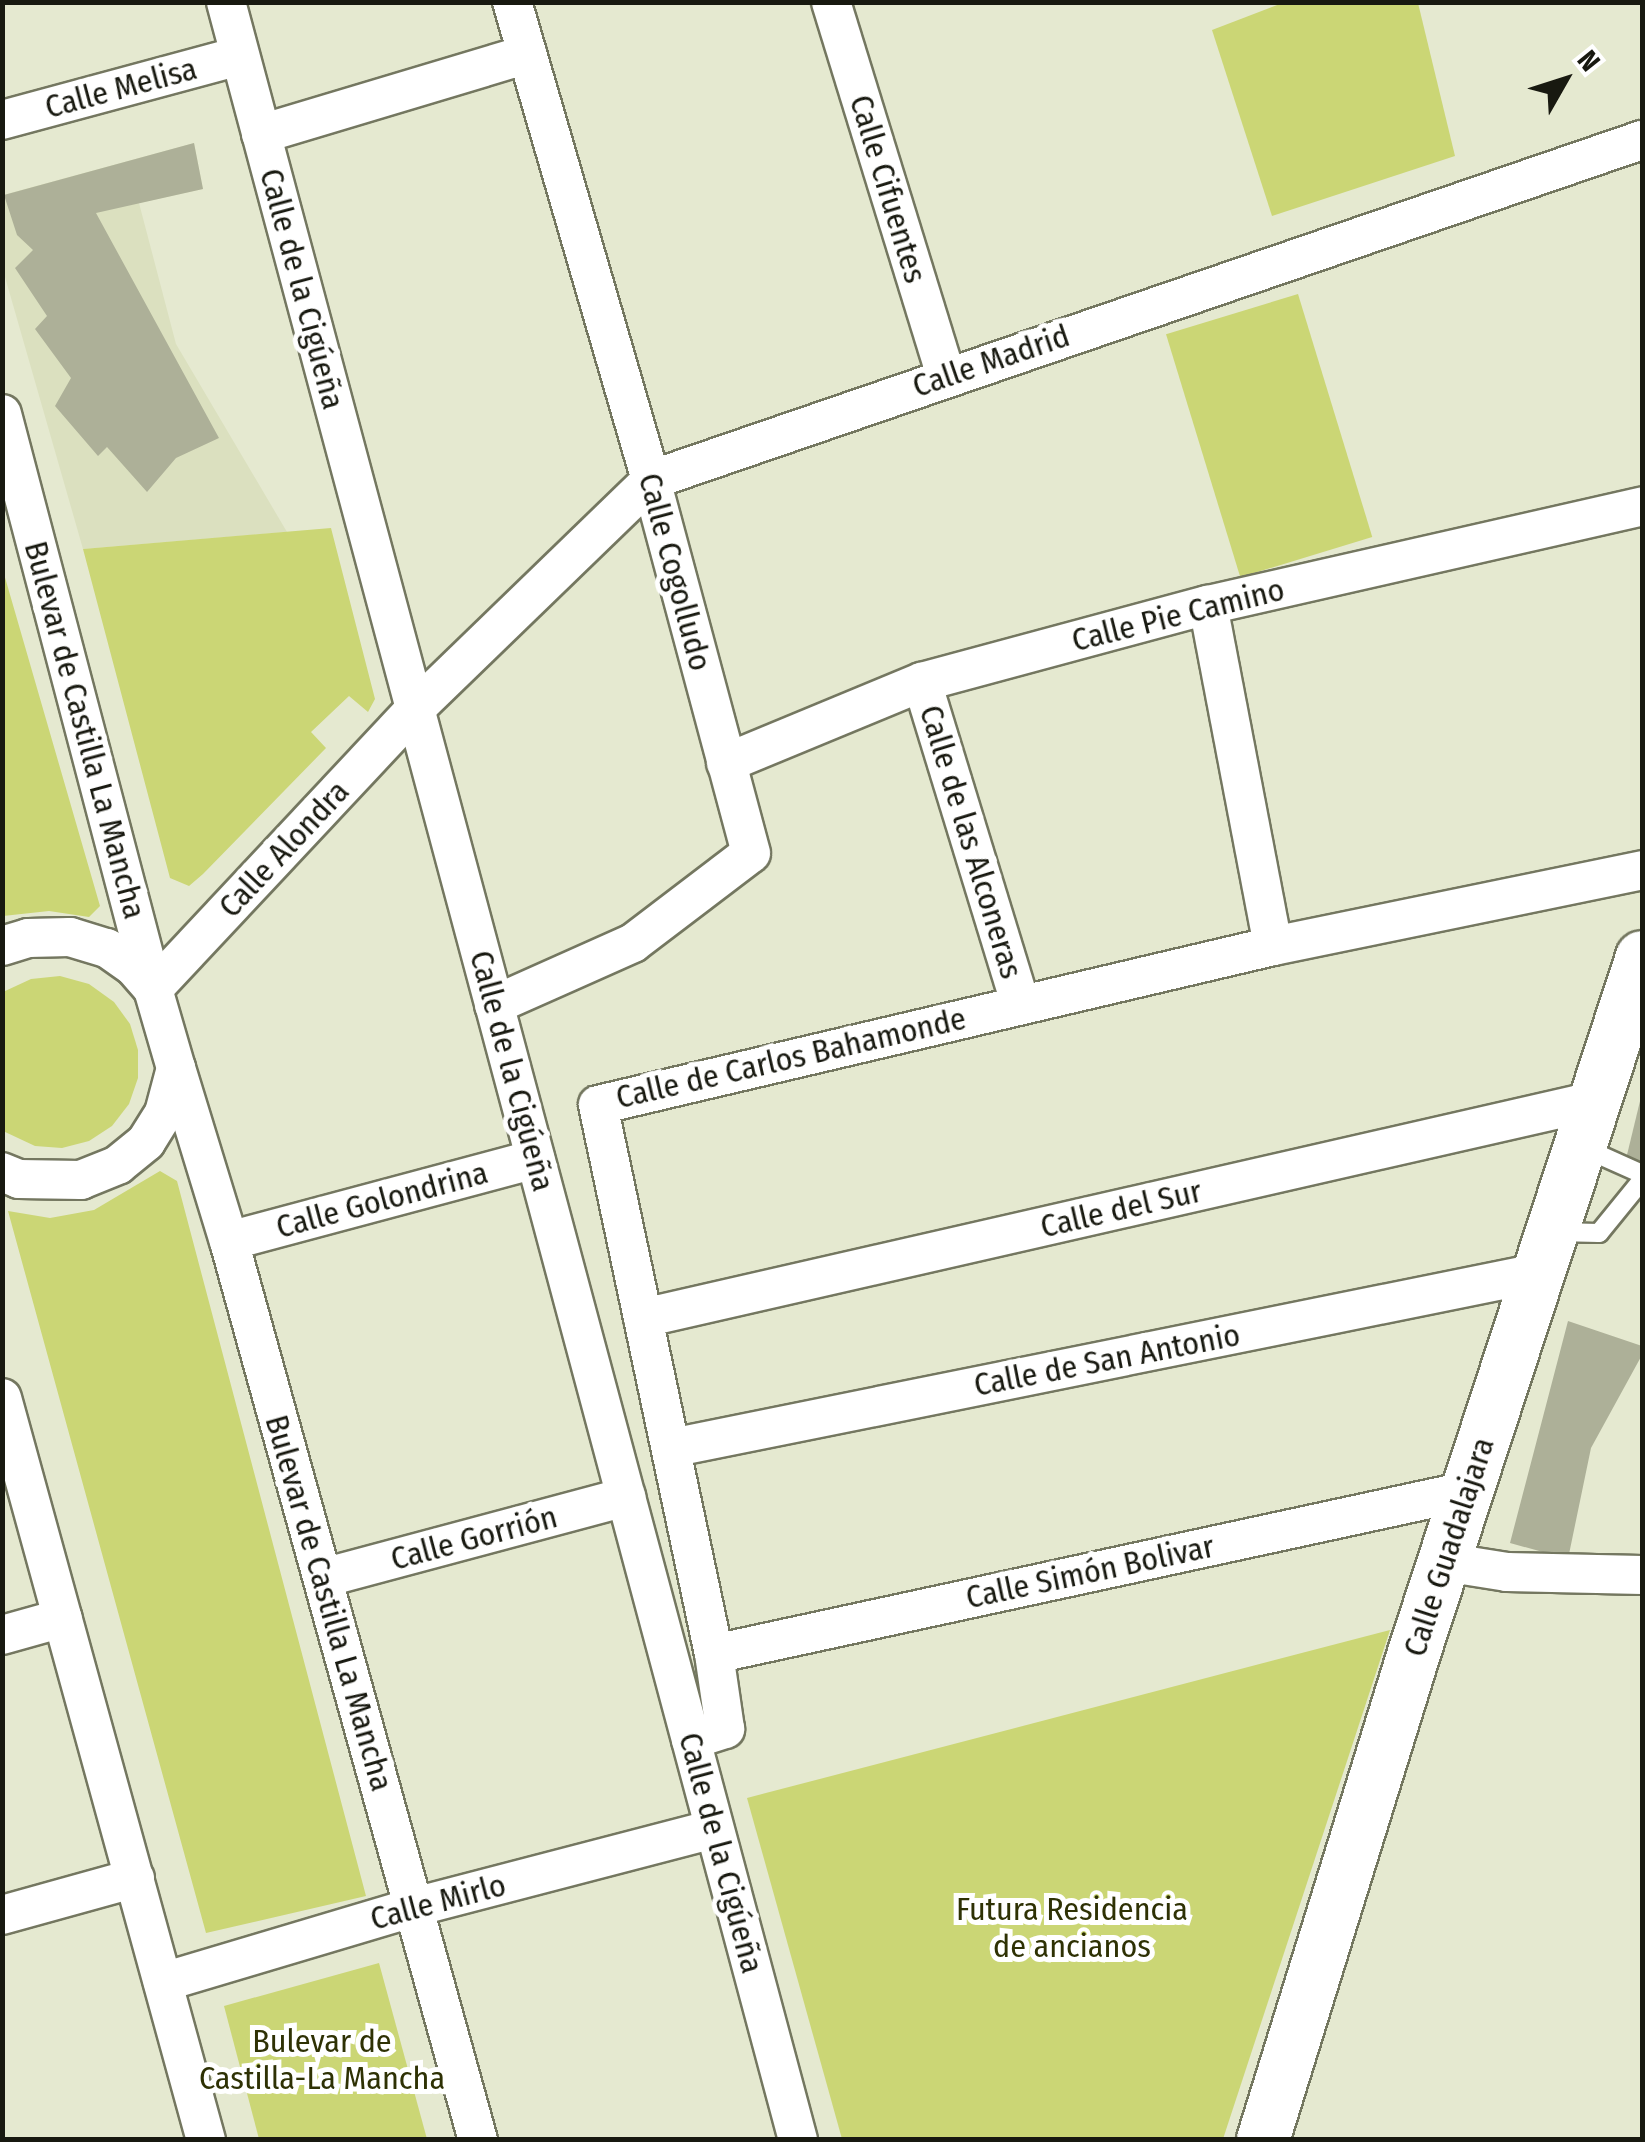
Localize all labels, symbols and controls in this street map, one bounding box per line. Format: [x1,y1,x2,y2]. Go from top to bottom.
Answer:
north arrow [1515,30,1615,130]
text: N [1571,44,1607,78]
street label: Calle Melisa [41,49,201,127]
street label: Calle Cifuentes [841,90,935,288]
street label: Calle de la Cigúeña [251,165,353,413]
street label: Calle Madrid [908,316,1074,406]
street label: Calle Cogolludo [630,469,720,675]
street label: Bulevar de Castilla La Mancha [16,537,154,923]
street label: Calle Pie Camino [1068,570,1288,660]
street label: Calle de las Alconeras [911,701,1031,983]
street label: Calle Alondra [211,773,357,925]
street label: Calle de la Cigúeña [461,947,563,1195]
street label: Calle de Carlos Bahamonde [612,999,970,1117]
street label: Calle Golondrina [272,1153,492,1247]
street label: Calle del Sur [1037,1172,1205,1246]
street label: Calle de San Antonio [971,1315,1243,1405]
street label: Bulevar de Castilla La Mancha [257,1411,401,1795]
street label: Calle Guadalajara [1396,1433,1502,1661]
street label: Calle Gorrión [387,1497,561,1579]
street label: Calle Simón Bolivar [962,1527,1218,1617]
street label: Calle de la Cigúeña [670,1729,772,1977]
street label: Calle Mirlo [366,1866,510,1938]
park label: Futura Residencia de ancianos [956,1891,1188,1966]
park label: Bulevar de Castilla-La Mancha [199,2023,445,2098]

